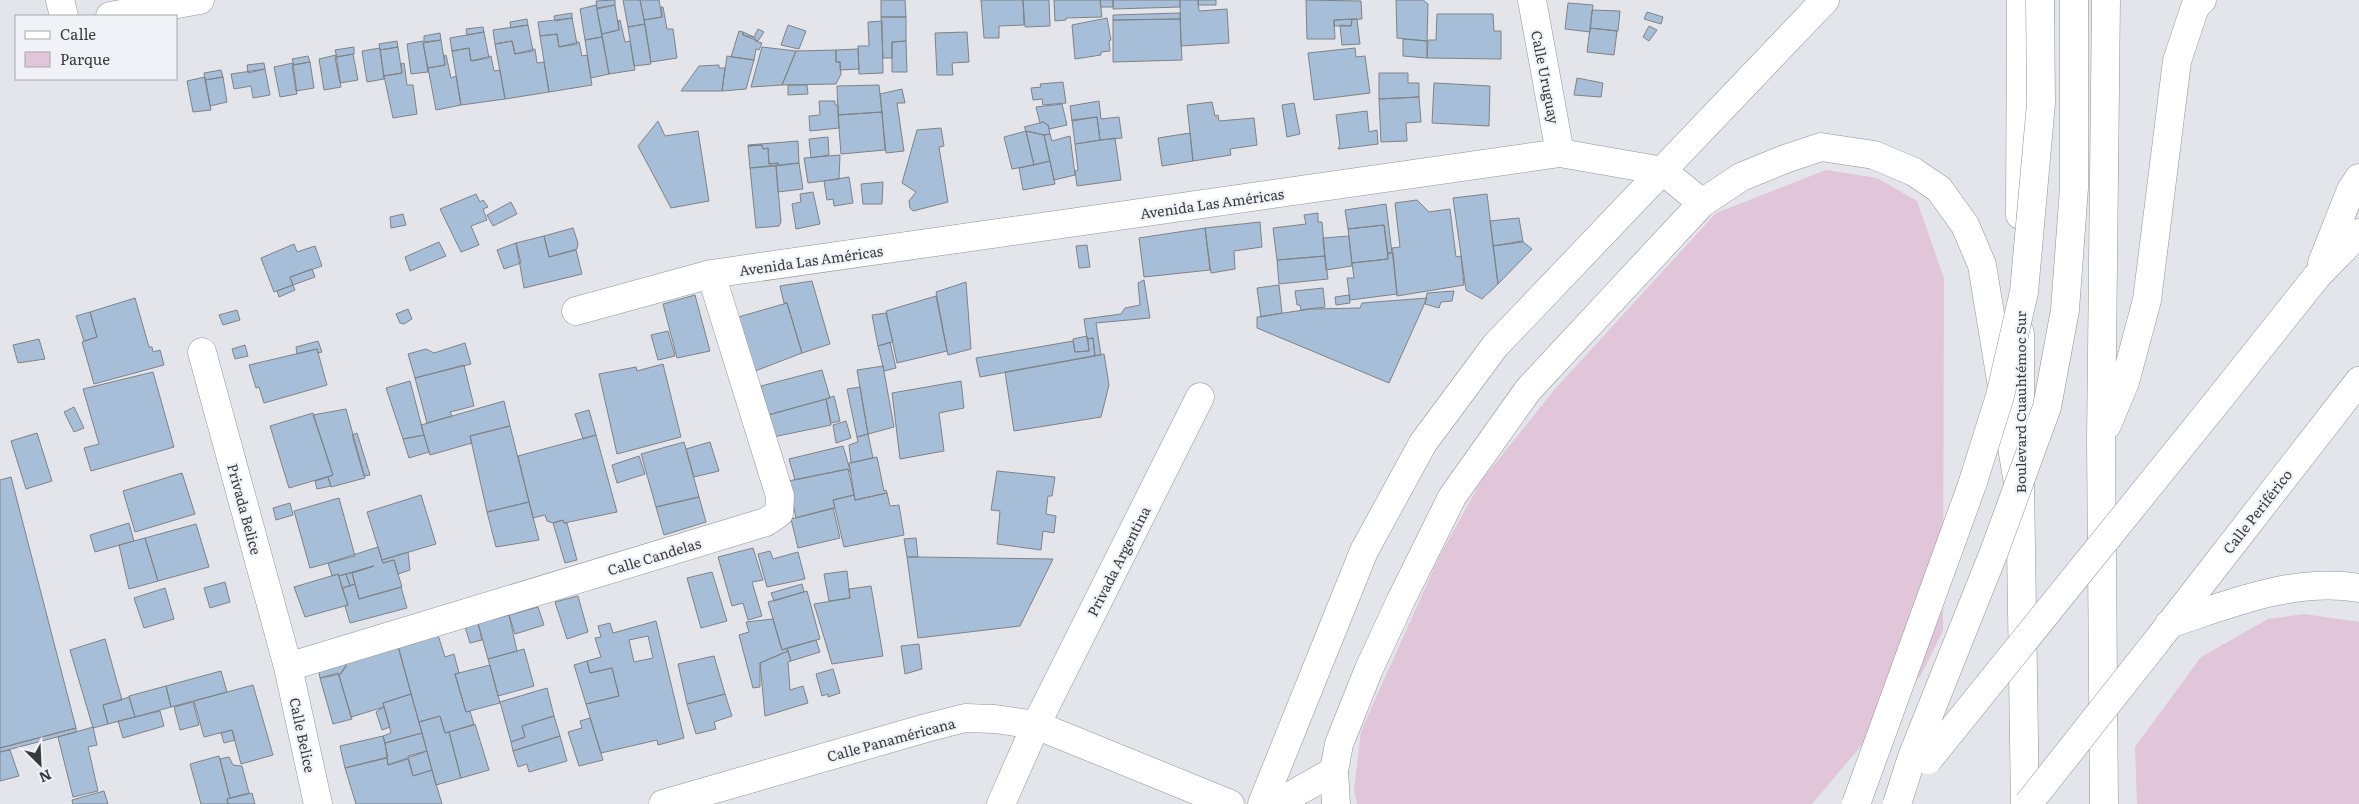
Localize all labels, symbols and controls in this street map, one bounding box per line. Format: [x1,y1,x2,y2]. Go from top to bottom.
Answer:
legend [15,15,178,80]
text: Calle [60,22,96,45]
street label: Calle Uruguay [1527,29,1565,126]
text: Parque [60,47,110,70]
street label: Avenida Las Américas [1139,183,1285,223]
street label: Avenida Las Américas [738,240,884,280]
street label: Boulevard Cuauhtémoc Sur [2010,310,2030,493]
street label: Privada Belice [223,461,267,557]
street label: Calle Periférico [2218,465,2296,557]
street label: Privada Argentina [1082,502,1155,619]
street label: Calle Candelas [605,532,703,580]
street label: Calle Belice [285,696,321,774]
street label: Calle Panaméricana [825,712,958,766]
north arrow [15,739,65,789]
text: N [36,765,55,788]

